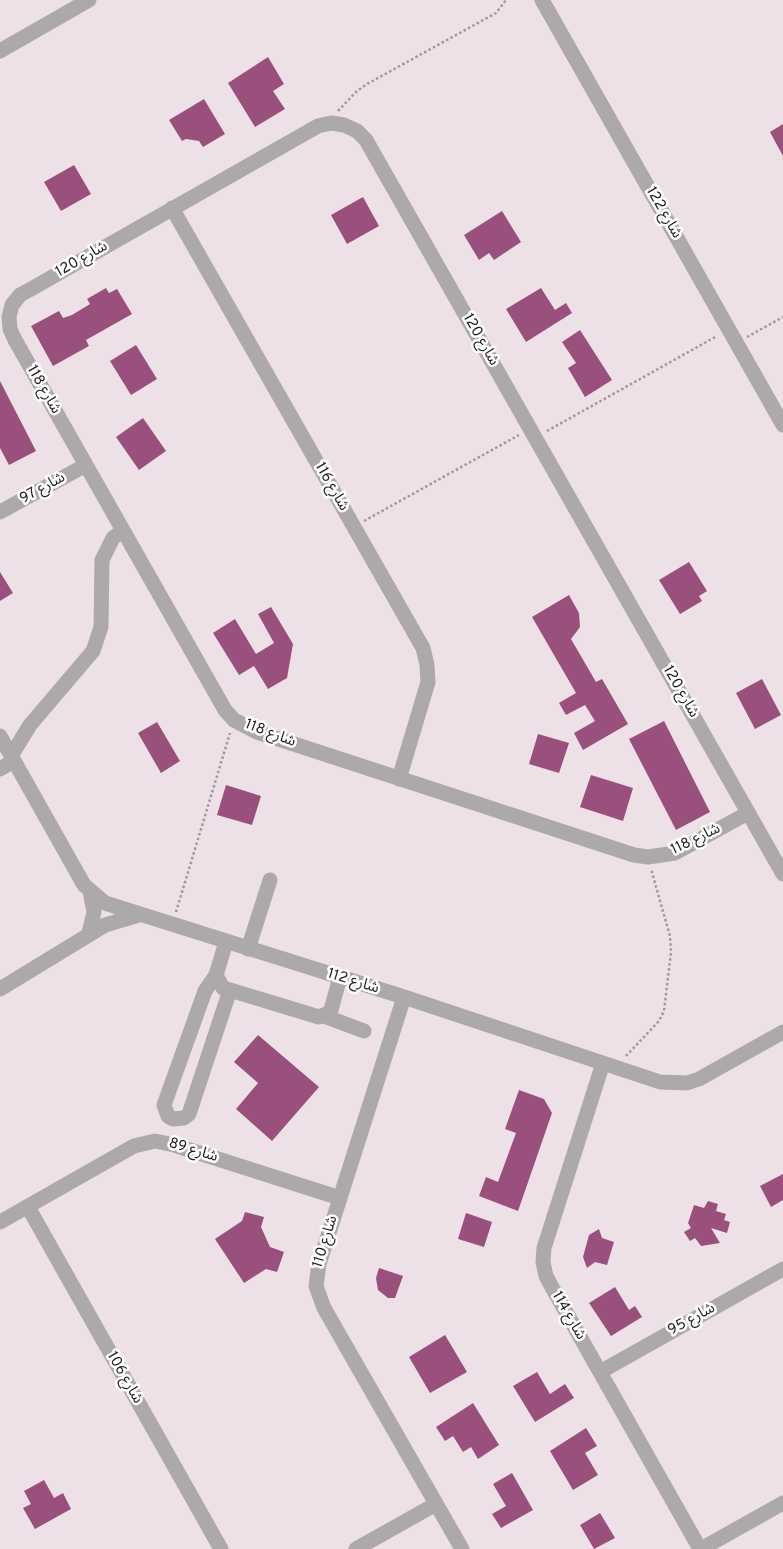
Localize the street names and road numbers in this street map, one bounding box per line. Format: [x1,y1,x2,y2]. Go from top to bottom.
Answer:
street label: شارع 122 [641,184,685,242]
street label: شارع 120 [53,238,111,282]
street label: شارع 120 [458,311,502,369]
street label: شارع 118 [22,363,64,417]
street label: شارع 116 [310,460,352,514]
street label: شارع 97 [17,469,69,509]
street label: شارع 120 [658,663,702,721]
street label: شارع 118 [242,716,298,752]
street label: شارع 118 [668,820,724,860]
street label: شارع 112 [325,966,381,998]
street label: شارع 89 [166,1135,220,1167]
street label: شارع 110 [310,1214,342,1270]
street label: شارع 114 [547,1289,589,1343]
street label: شارع 95 [665,1300,719,1340]
street label: شارع 106 [102,1349,146,1407]

